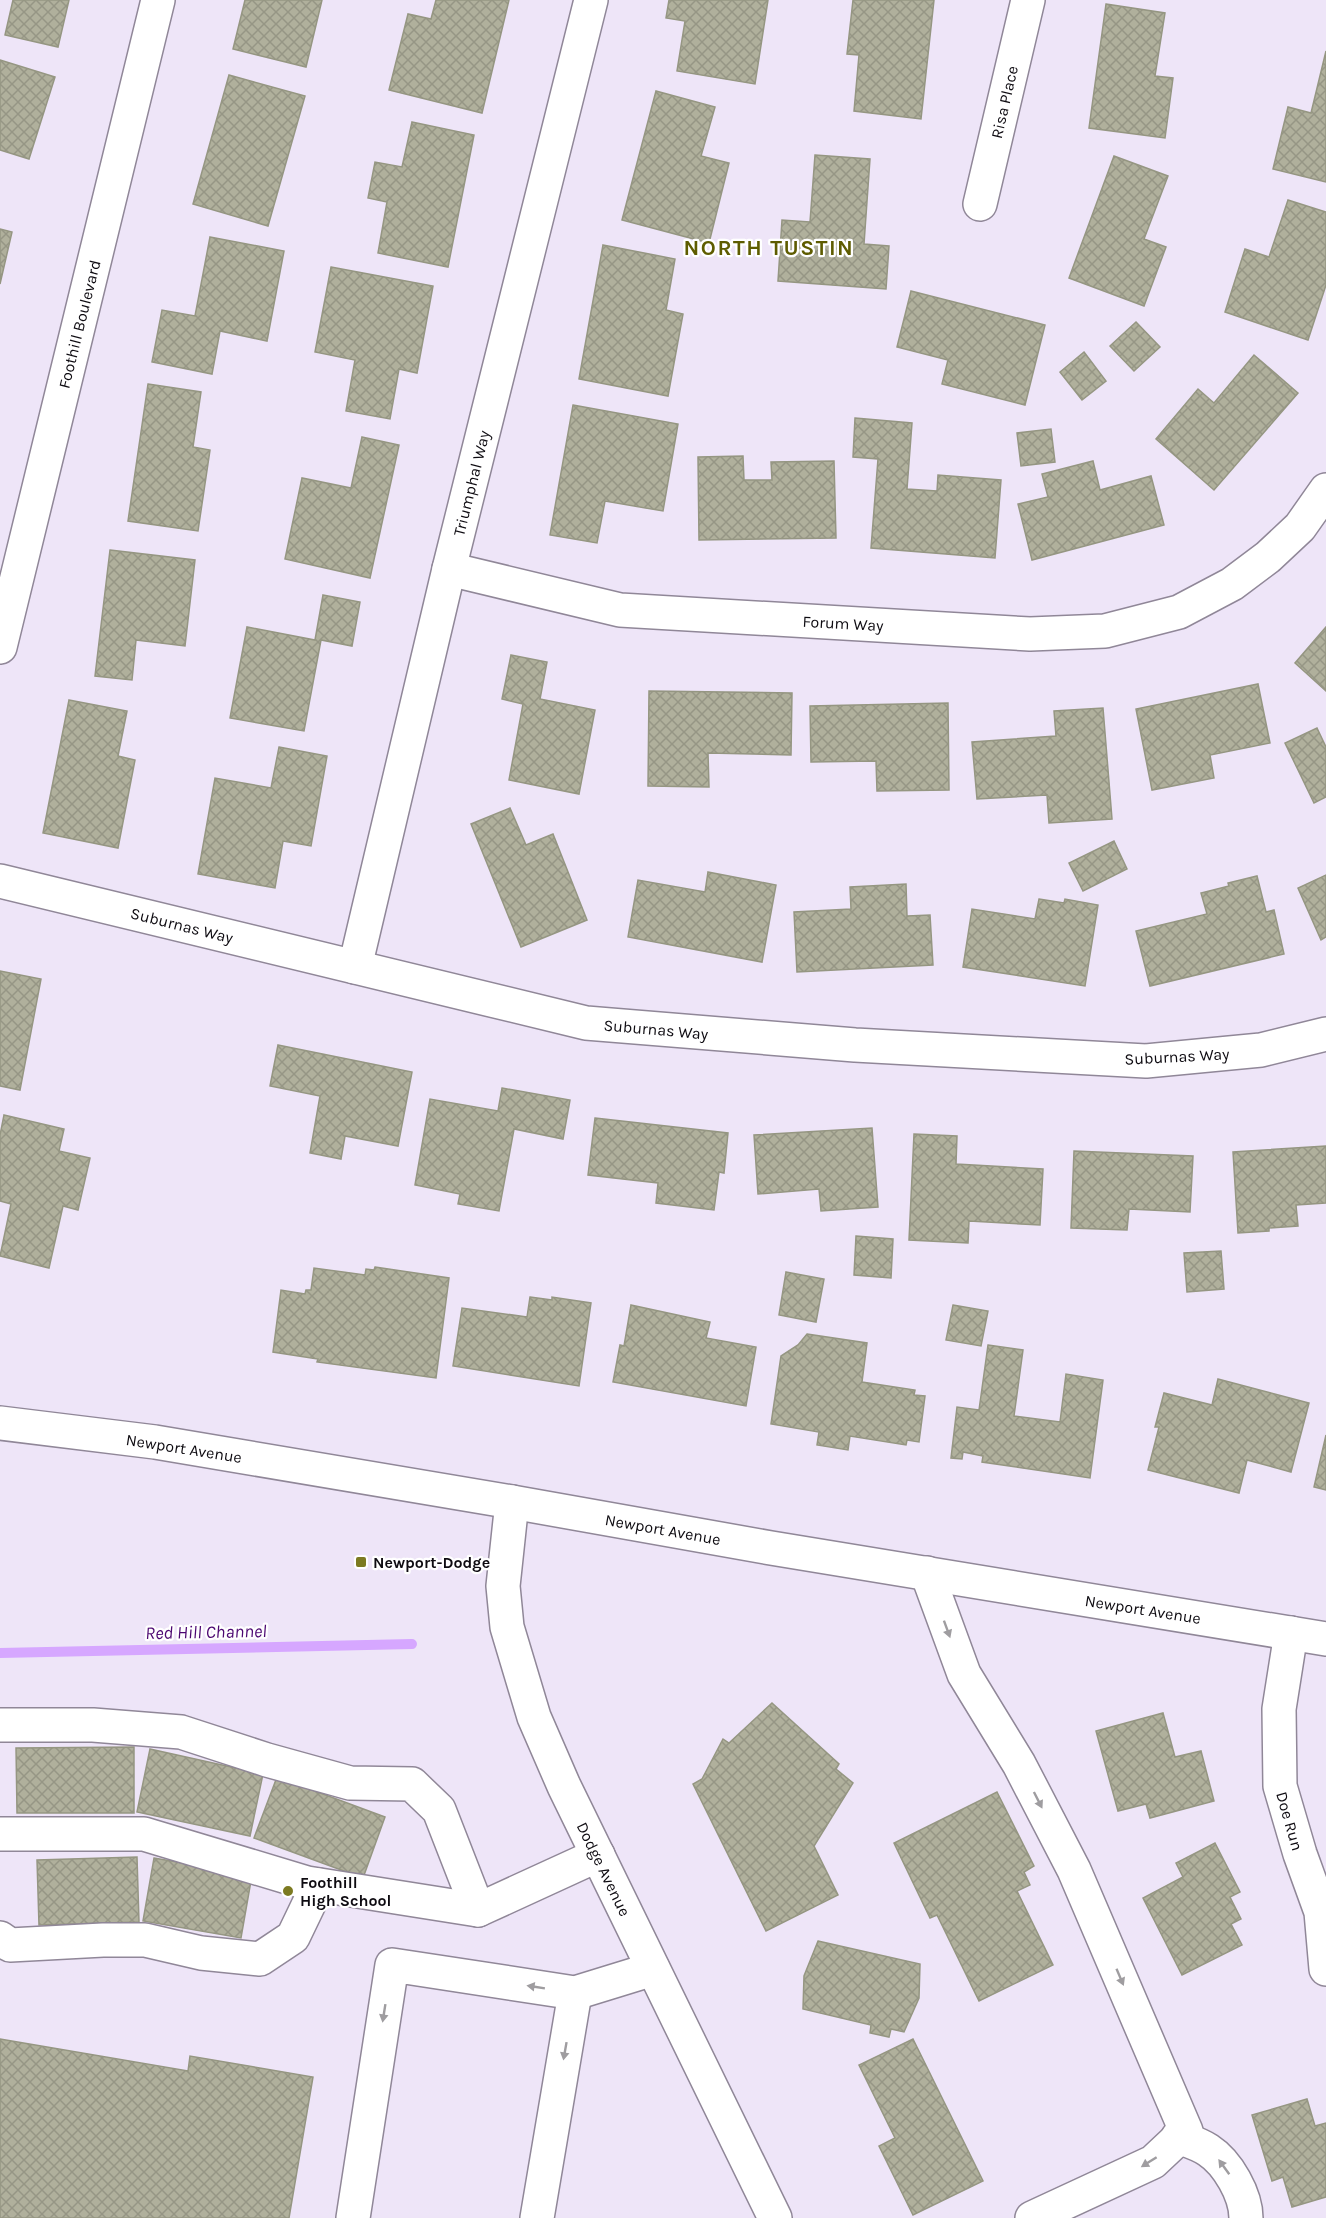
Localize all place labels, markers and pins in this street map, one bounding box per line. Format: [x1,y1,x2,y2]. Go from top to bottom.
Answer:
place label: Newport-Dodge [373,1553,490,1572]
marker: Newport-Dodge [354,1555,368,1569]
place label: Foothill High School [300,1873,392,1910]
marker: Foothill High School [281,1884,295,1898]

